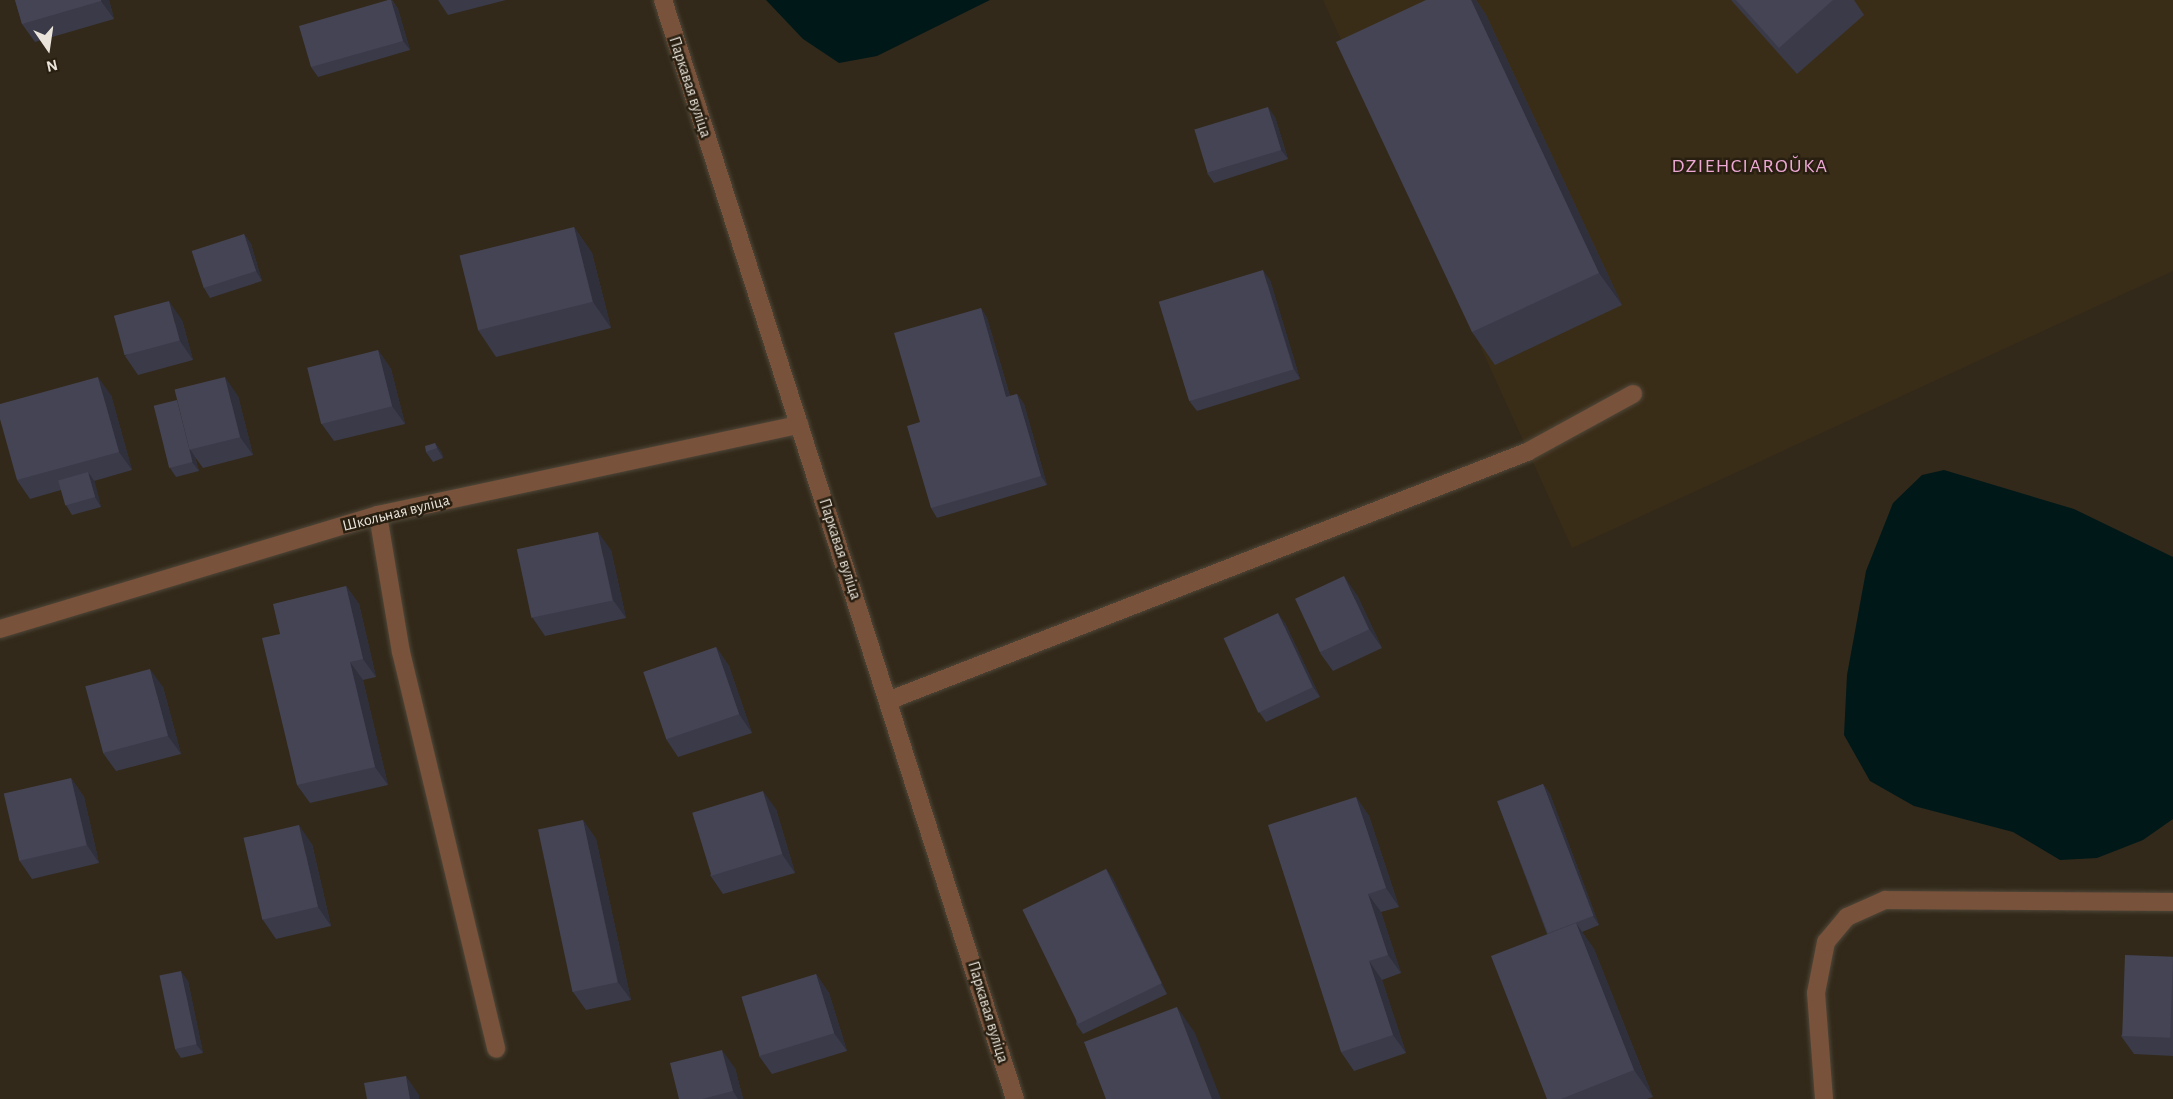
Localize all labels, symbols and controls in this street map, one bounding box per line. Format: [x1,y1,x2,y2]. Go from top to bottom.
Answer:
north arrow [18,18,78,78]
street label: Паркавая вуліца [665,34,715,140]
text: N [45,56,59,75]
district label: DZIEHCIAROŬKA [1671,154,1829,178]
street label: Школьная вуліца [340,490,452,536]
street label: Паркавая вуліца [815,496,865,602]
street label: Паркавая вуліца [963,959,1013,1065]

